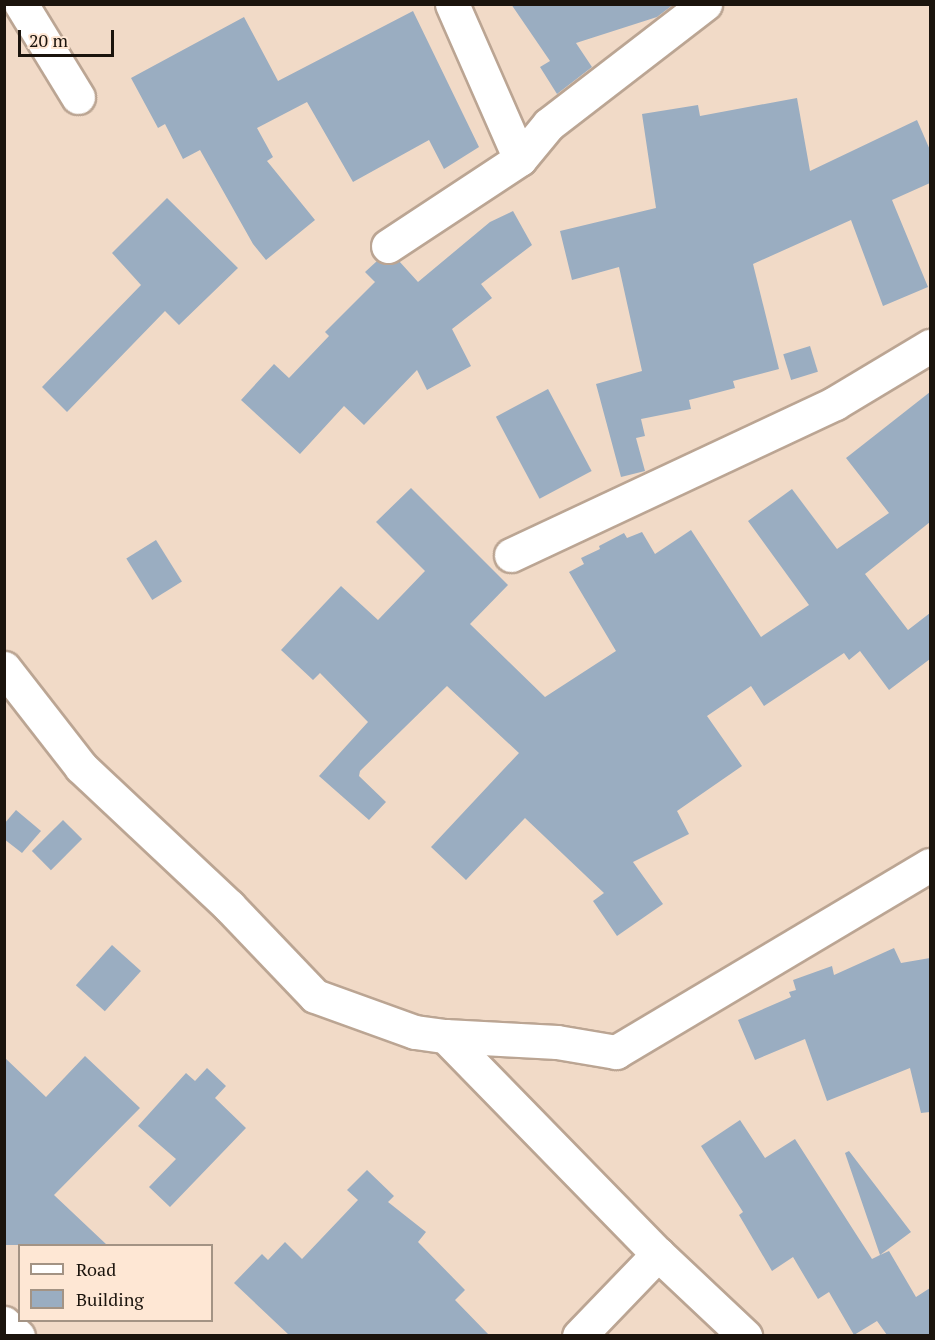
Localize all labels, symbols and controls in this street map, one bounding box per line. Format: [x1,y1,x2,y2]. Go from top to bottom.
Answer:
scale bar [21,18,117,56]
text: 20 m [29,28,68,52]
legend [18,1244,213,1322]
text: Road [76,1257,116,1281]
text: Building [76,1287,144,1311]

